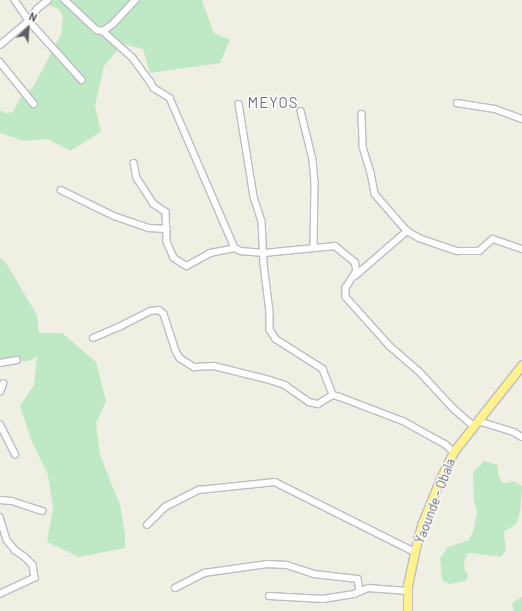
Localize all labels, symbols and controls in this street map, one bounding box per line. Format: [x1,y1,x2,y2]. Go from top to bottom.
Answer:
north arrow [8,8,48,48]
text: N [27,9,39,24]
district label: MEYOS [247,94,299,112]
street label: Yaounde - Obala [412,456,458,546]

